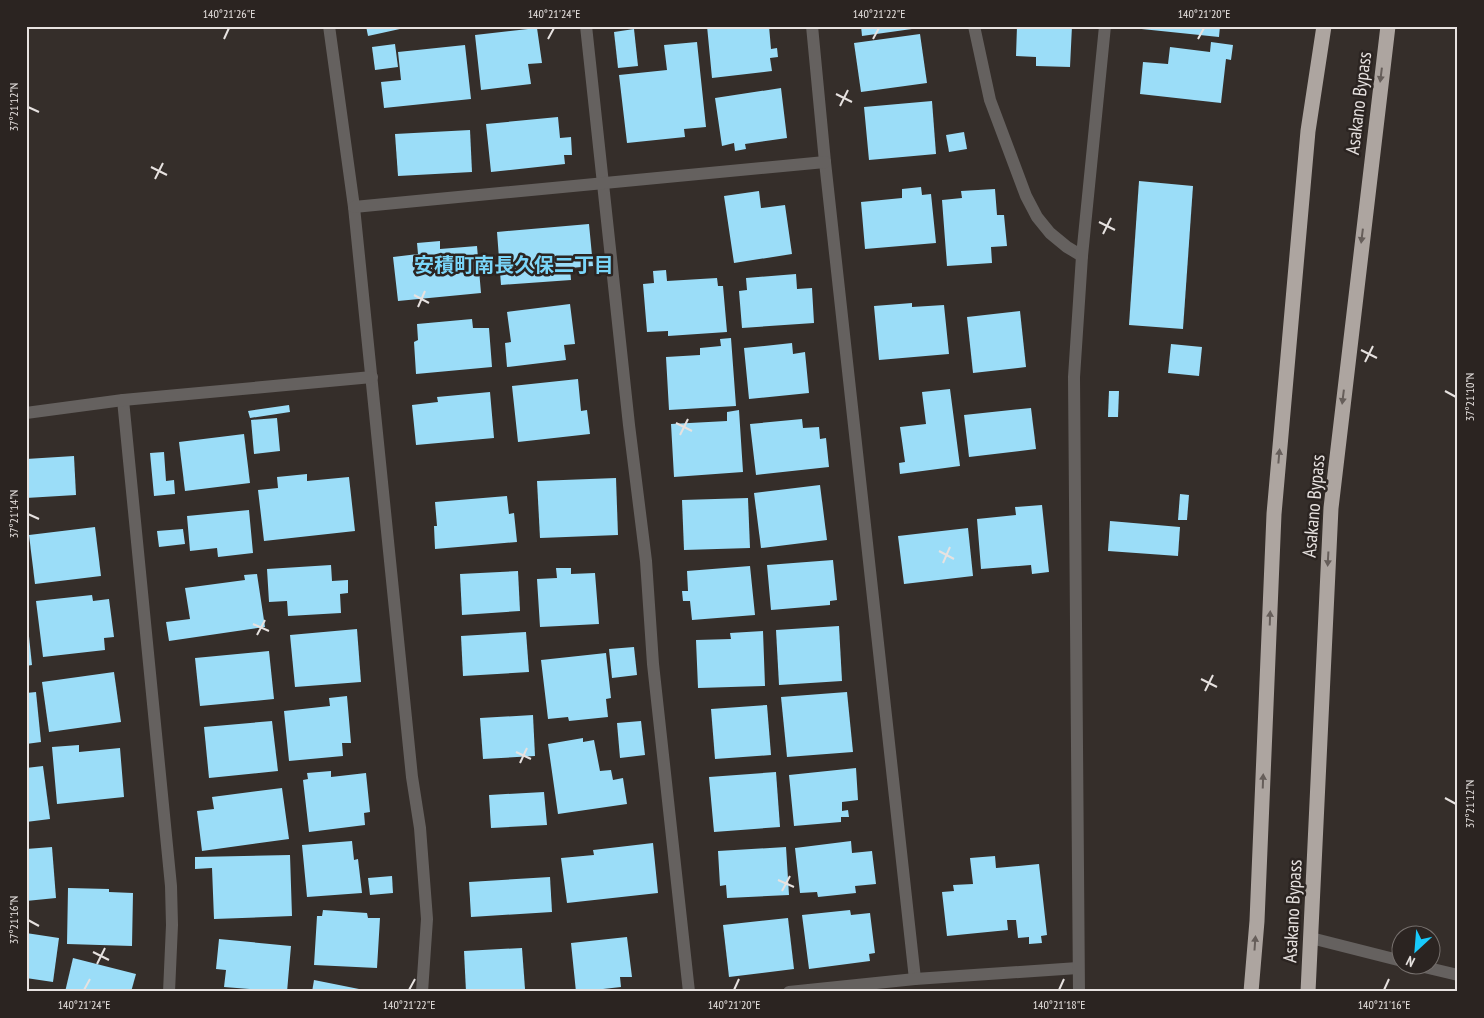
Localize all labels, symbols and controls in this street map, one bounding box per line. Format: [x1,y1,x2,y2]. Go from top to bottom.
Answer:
text: 140°21'26"E [203,6,255,21]
text: 140°21'24"E [528,6,580,21]
text: 140°21'22"E [853,6,905,21]
text: 140°21'20"E [1178,6,1230,21]
street label: Asakano Bypass [1340,50,1376,156]
one-way arrow [1377,67,1385,83]
text: 37°21'12"N [6,83,21,131]
one-way arrow [1358,228,1366,244]
district label: 安積町南長久保二丁目 [414,252,614,278]
text: 37°21'10"N [1462,373,1477,421]
one-way arrow [1339,390,1347,406]
one-way arrow [1275,448,1283,464]
street label: Asakano Bypass [1297,453,1329,559]
text: 37°21'14"N [6,490,21,538]
one-way arrow [1324,551,1332,567]
one-way arrow [1266,610,1274,626]
one-way arrow [1259,773,1267,789]
text: 37°21'12"N [1462,780,1477,828]
street label: Asakano Bypass [1277,859,1307,963]
text: 37°21'16"N [6,896,21,944]
north arrow [1392,926,1442,976]
one-way arrow [1251,935,1259,951]
text: N [1403,952,1418,971]
text: 140°21'24"E [58,997,110,1012]
text: 140°21'22"E [383,997,435,1012]
text: 140°21'20"E [708,997,760,1012]
text: 140°21'18"E [1033,997,1085,1012]
text: 140°21'16"E [1358,997,1410,1012]

